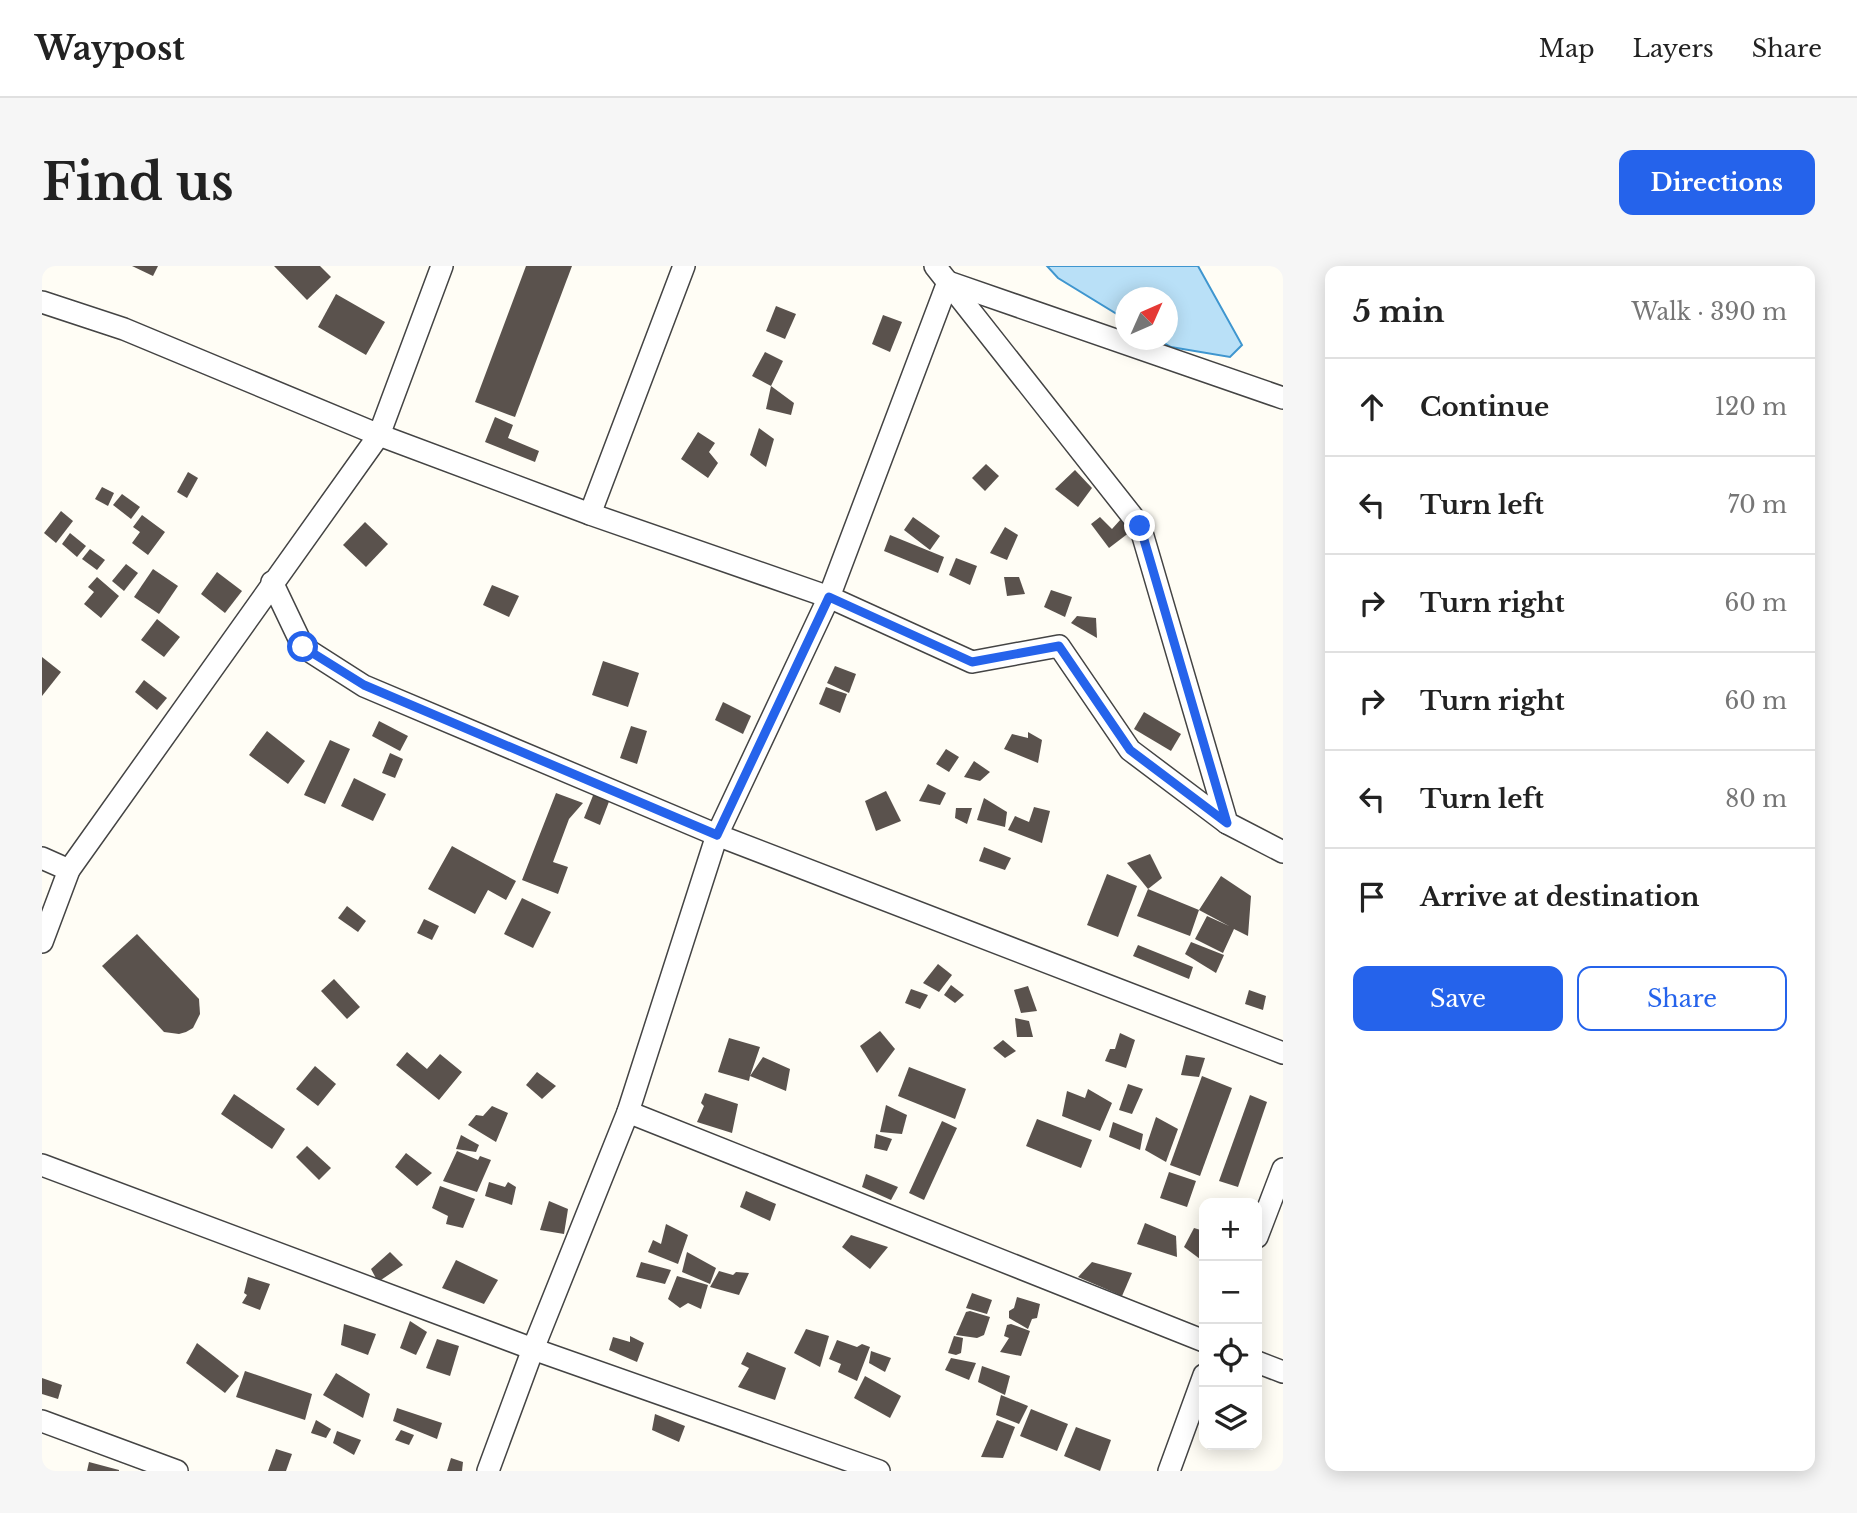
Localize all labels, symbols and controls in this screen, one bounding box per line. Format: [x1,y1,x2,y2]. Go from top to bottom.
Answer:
text: Waypost [35,28,185,69]
text: Map [1539,34,1595,63]
text: Layers [1633,34,1714,63]
text: Share [1752,34,1822,63]
button: Directions [1619,150,1815,215]
text: Find us [42,152,234,213]
north arrow [1115,287,1178,350]
text: 5 min [1353,293,1445,330]
text: Walk · 390 m [1631,298,1787,326]
icon: ahead [1353,388,1391,426]
text: Continue [1420,391,1549,423]
text: 120 m [1715,393,1787,421]
icon: left [1353,486,1391,524]
text: Turn left [1420,489,1544,521]
text: 70 m [1728,491,1787,519]
route end [1124,510,1155,541]
icon: right [1353,584,1391,622]
text: Turn right [1420,587,1565,619]
text: 60 m [1725,589,1787,617]
route start [287,631,318,662]
icon: right [1353,682,1391,720]
text: Turn right [1420,685,1565,717]
text: 60 m [1725,687,1787,715]
icon: left [1353,780,1391,818]
text: Turn left [1420,783,1544,815]
text: 80 m [1725,785,1787,813]
icon: arrive [1353,878,1391,916]
text: Arrive at destination [1420,881,1700,913]
button: Save [1353,966,1563,1031]
button: Share [1577,966,1787,1031]
map controls [1199,1198,1262,1450]
button: + [1199,1198,1262,1261]
button: − [1199,1261,1262,1324]
button: locate [1199,1324,1262,1387]
button: layers [1199,1387,1262,1450]

